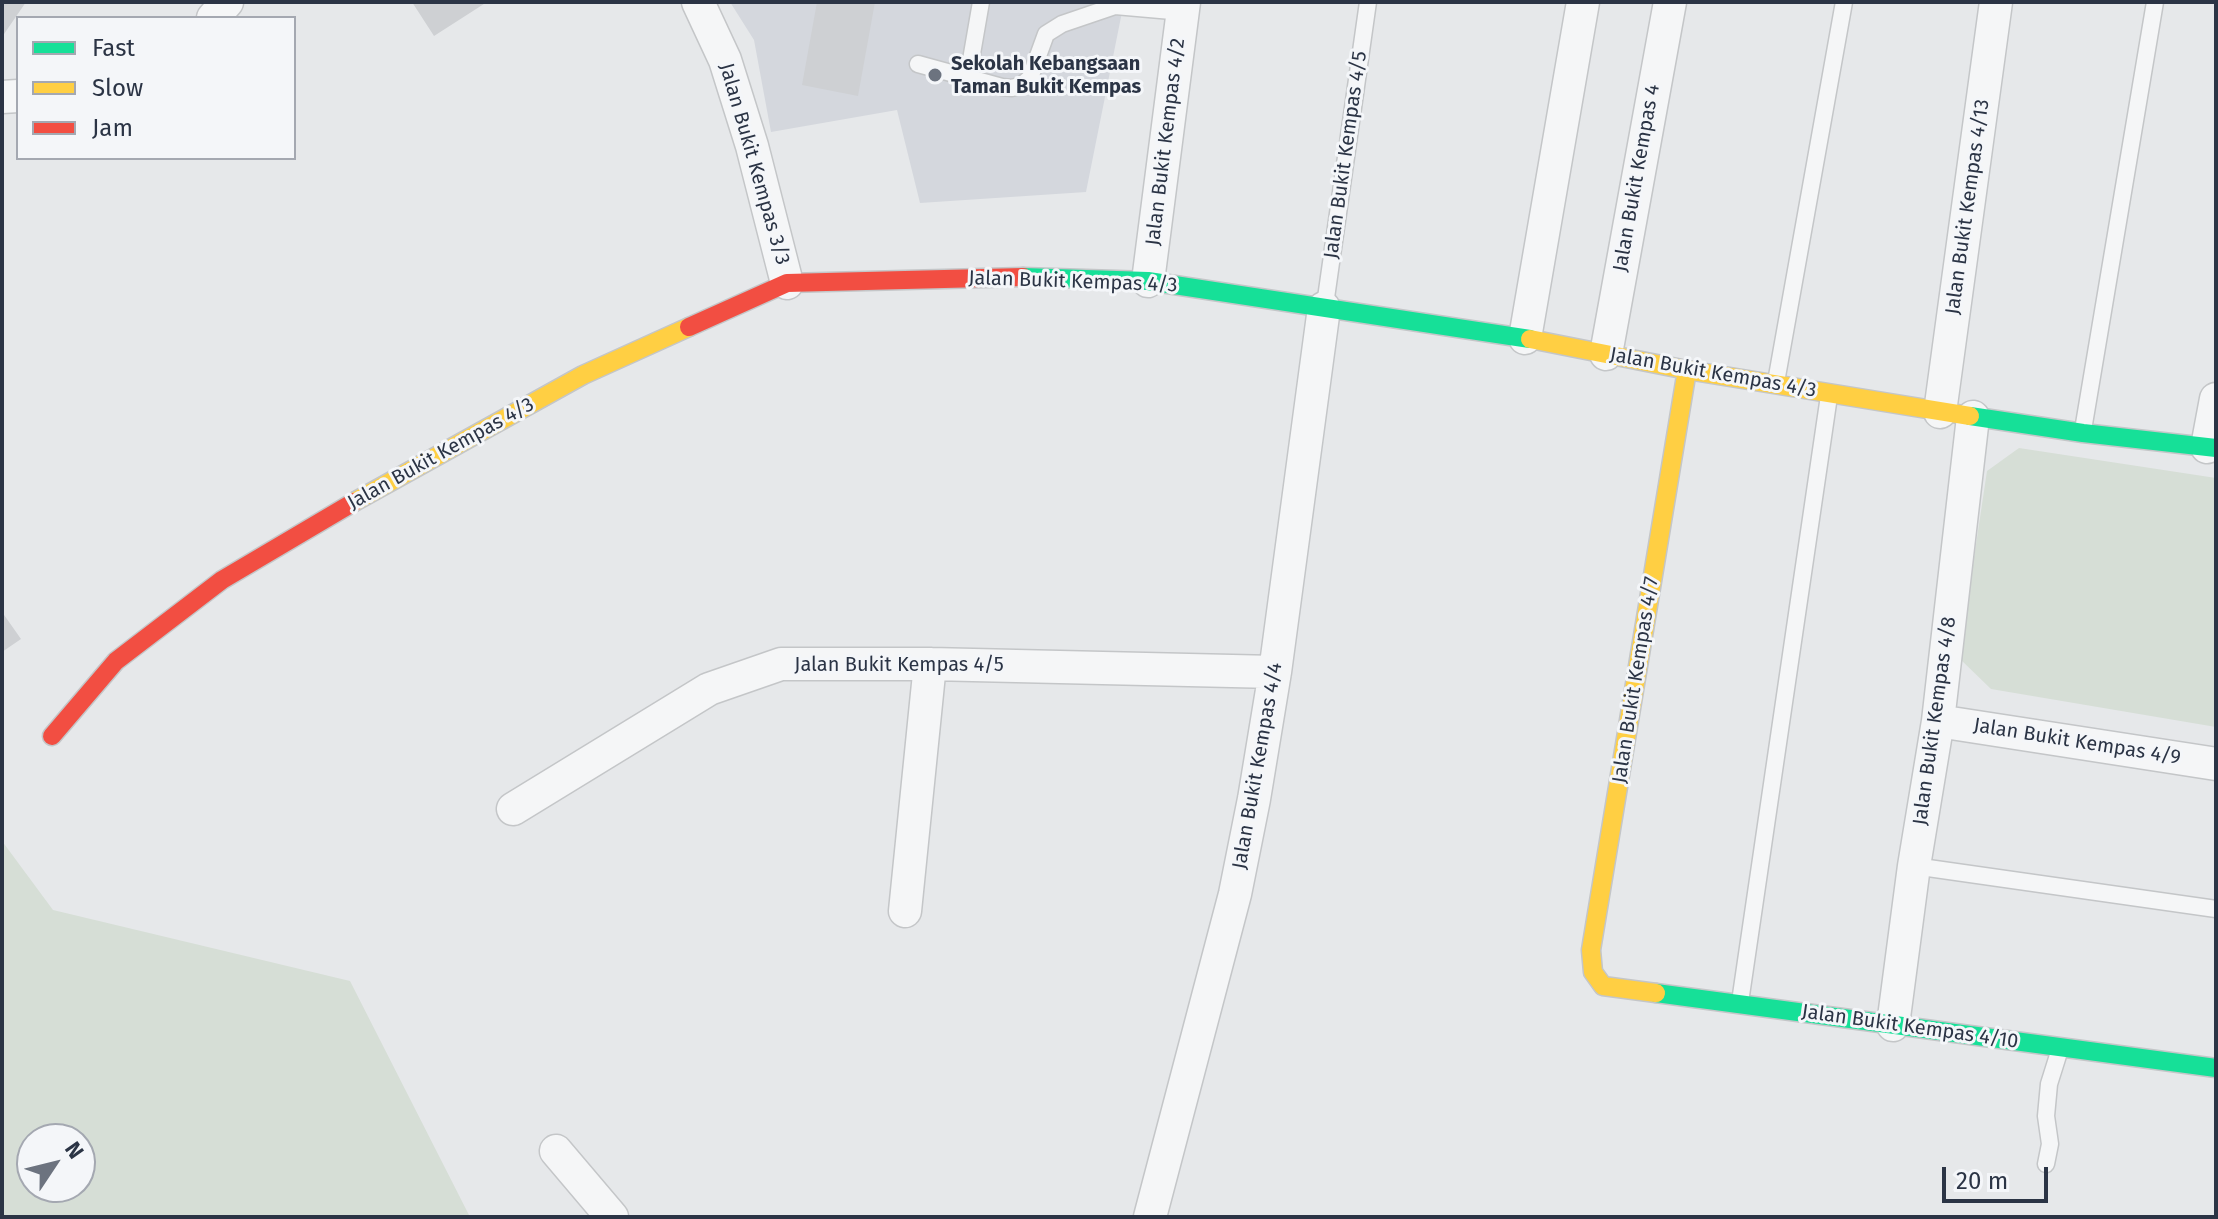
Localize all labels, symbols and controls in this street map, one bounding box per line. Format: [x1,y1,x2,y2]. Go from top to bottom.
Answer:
legend [16,16,296,160]
text: Fast [92,34,135,62]
street label: Jalan Bukit Kempas 4/2 [1141,37,1191,247]
street label: Jalan Bukit Kempas 4/5 [1320,50,1372,260]
place label: Sekolah Kebangsaan Taman Bukit Kempas [951,52,1141,99]
street label: Jalan Bukit Kempas 3/3 [714,60,794,268]
marker: Sekolah Kebangsaan Taman Bukit Kempas [926,66,944,84]
text: Slow [92,74,143,102]
street label: Jalan Bukit Kempas 4 [1609,82,1665,274]
street label: Jalan Bukit Kempas 4/13 [1941,98,1995,316]
text: Jam [92,114,133,142]
street label: Jalan Bukit Kempas 4/3 [968,266,1178,298]
street label: Jalan Bukit Kempas 4/3 [1608,343,1818,403]
street label: Jalan Bukit Kempas 4/3 [344,393,538,515]
street label: Jalan Bukit Kempas 4/7 [1608,575,1664,785]
street label: Jalan Bukit Kempas 4/8 [1908,615,1962,827]
street label: Jalan Bukit Kempas 4/5 [794,653,1004,677]
street label: Jalan Bukit Kempas 4/4 [1228,661,1288,871]
street label: Jalan Bukit Kempas 4/9 [1972,714,2182,770]
street label: Jalan Bukit Kempas 4/10 [1800,1000,2020,1054]
north arrow [16,1123,96,1203]
text: N [59,1136,90,1164]
scale bar [1946,1151,2052,1201]
text: 20 m [1956,1167,2008,1195]

